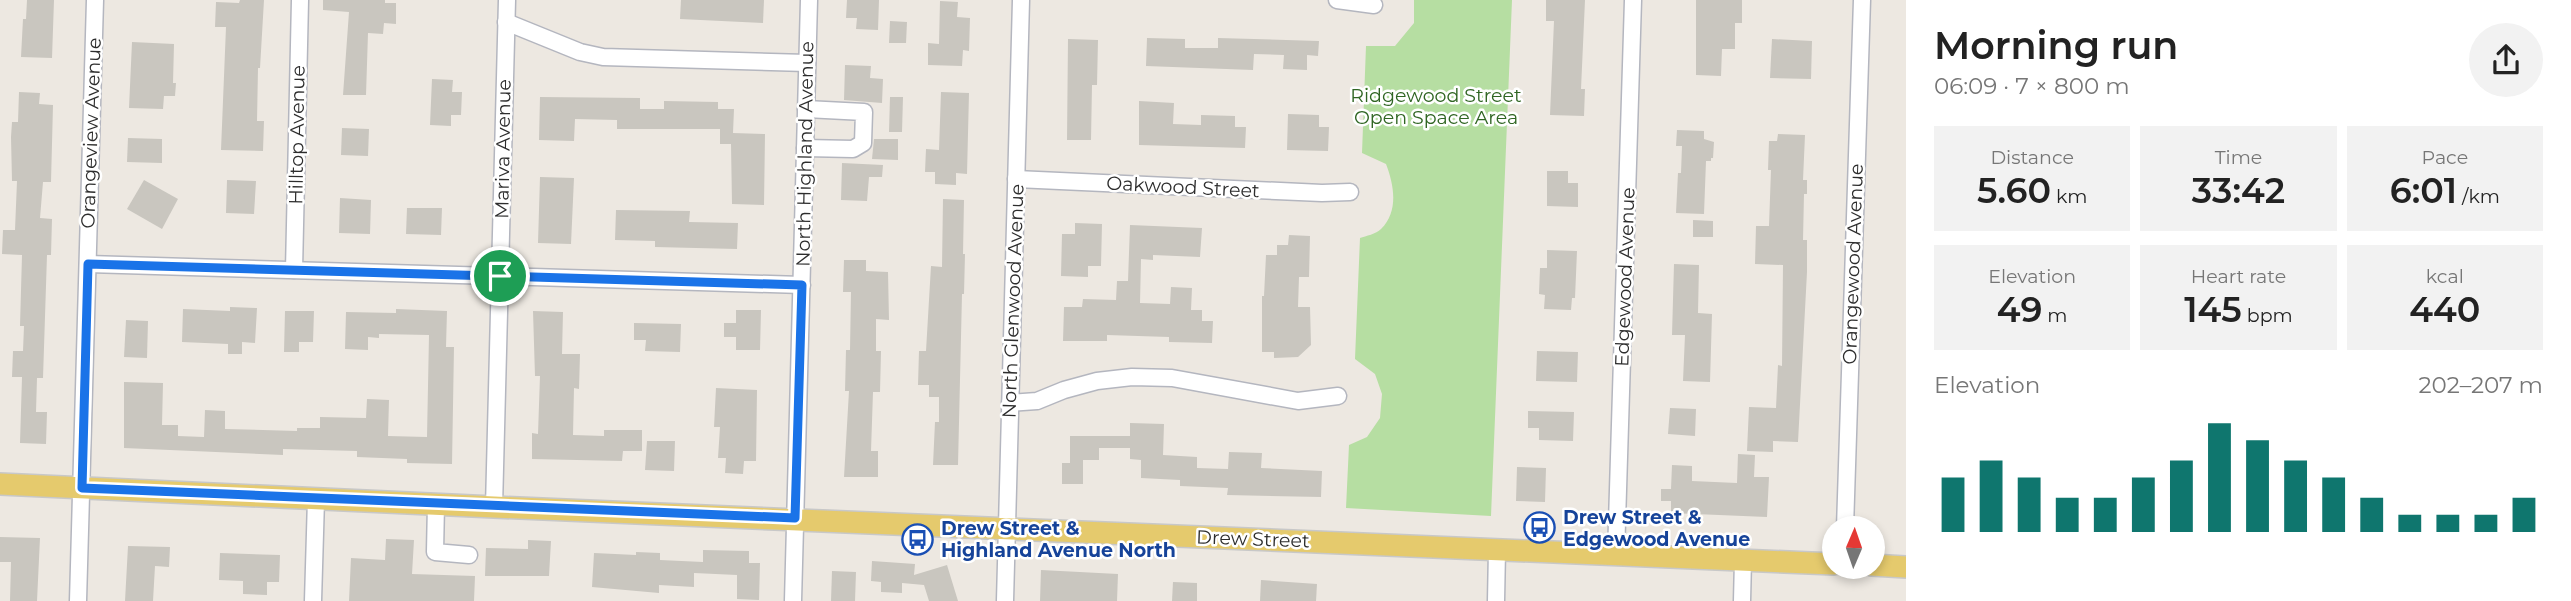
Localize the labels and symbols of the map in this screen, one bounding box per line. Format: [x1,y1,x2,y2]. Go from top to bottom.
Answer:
street label: Orangeview Avenue [76,37,106,229]
street label: North Highland Avenue [792,41,818,267]
street label: Hilltop Avenue [284,65,310,205]
street label: Mariva Avenue [490,79,516,219]
park label: Ridgewood Street Open Space Area [1350,84,1522,129]
street label: Orangewood Avenue [1838,163,1868,365]
street label: Oakwood Street [1106,171,1261,203]
street label: North Glenwood Avenue [997,183,1029,419]
street label: Edgewood Avenue [1610,187,1640,367]
pin [470,246,530,306]
place label: Drew Street & Edgewood Avenue [1563,506,1750,551]
bus stop icon: Drew Street & Edgewood Avenue [1523,511,1557,545]
north arrow [1822,516,1885,579]
place label: Drew Street & Highland Avenue North [941,517,1176,562]
bus stop icon: Drew Street & Highland Avenue North [901,522,935,556]
street label: Drew Street [1196,526,1310,552]

